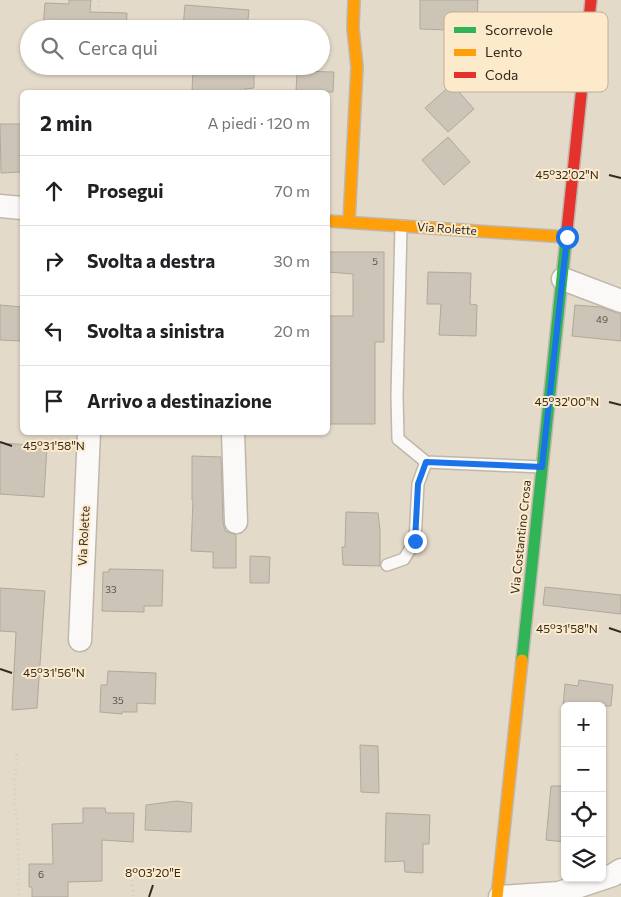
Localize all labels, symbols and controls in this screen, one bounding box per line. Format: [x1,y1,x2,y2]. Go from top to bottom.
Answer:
legend [444,12,608,92]
search box [20,20,330,75]
text: Scorrevole [485,21,553,38]
icon: search [38,34,66,62]
text: Cerca qui [78,36,158,59]
text: Lento [485,43,522,60]
text: Coda [485,66,518,83]
text: 2 min [40,110,92,135]
text: A piedi · 120 m [207,113,310,132]
text: 45°32'02"N [535,167,599,181]
icon: ahead [40,177,68,205]
text: Prosegui [87,179,164,202]
text: 70 m [274,181,310,200]
street label: Via Rolette [417,219,478,237]
route start [556,226,579,249]
icon: right [40,247,68,275]
text: Svolta a destra [87,249,215,272]
text: 30 m [273,251,310,270]
house number: 5 [372,255,378,267]
house number: 49 [596,313,608,325]
icon: left [40,317,68,345]
text: Svolta a sinistra [87,319,225,342]
text: 20 m [274,321,310,340]
icon: arrive [40,387,68,415]
text: Arrivo a destinazione [87,389,272,412]
text: 45°32'00"N [535,394,599,408]
text: 45°31'58"N [23,438,85,452]
street label: Via Costantino Crosa [507,479,533,595]
street label: Via Rolette [74,506,92,566]
route end [404,530,427,553]
house number: 33 [105,583,117,595]
text: 45°31'58"N [536,621,598,635]
text: 45°31'56"N [23,665,85,679]
house number: 35 [112,694,124,706]
map controls [561,702,606,882]
button: + [561,702,606,747]
button: − [561,747,606,792]
button: locate [561,792,606,837]
button: layers [561,837,606,882]
text: 8°03'20"E [125,865,181,879]
house number: 6 [38,868,44,880]

